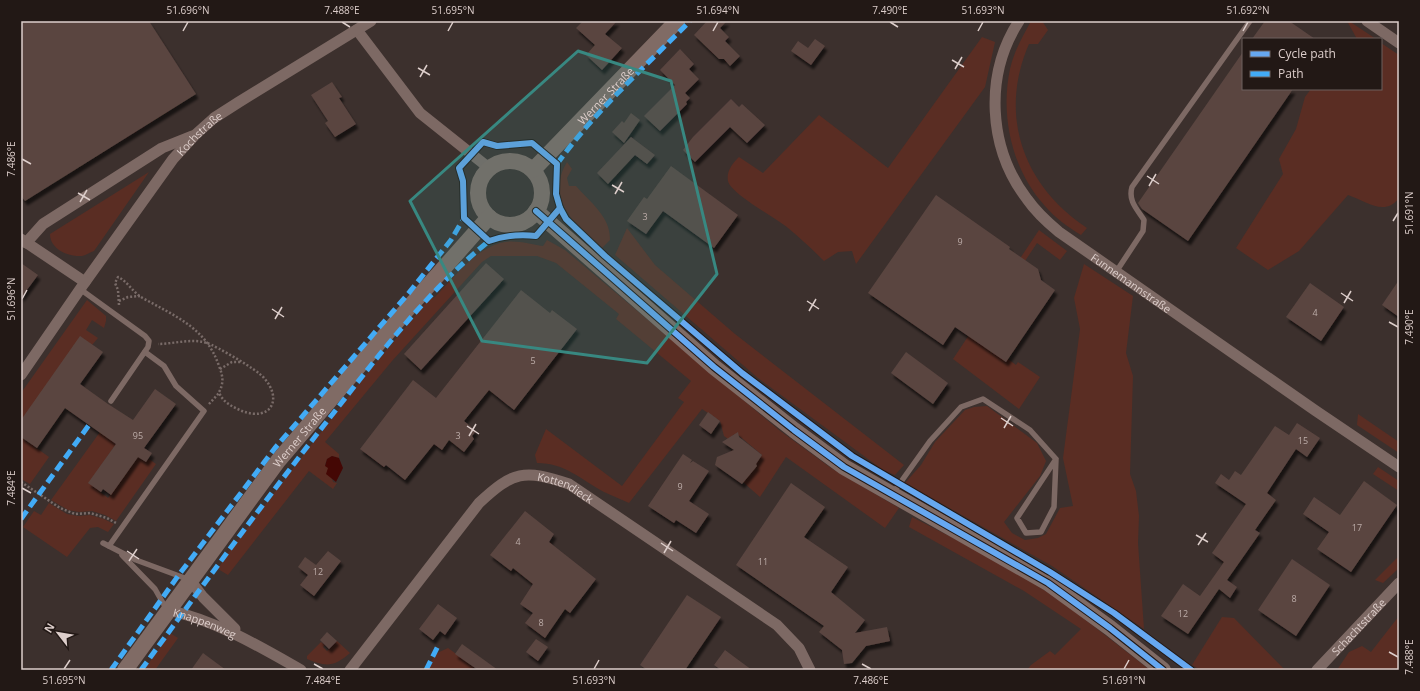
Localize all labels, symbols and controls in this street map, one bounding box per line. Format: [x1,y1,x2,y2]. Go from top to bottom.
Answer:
text: 51.696°N [166,3,210,17]
text: 7.488°E [324,3,360,17]
text: 51.695°N [431,3,475,17]
text: 51.694°N [696,3,740,17]
text: 7.490°E [872,3,908,17]
text: 51.693°N [961,3,1005,17]
text: 51.692°N [1226,3,1270,17]
legend [1242,38,1382,90]
text: Cycle path [1278,45,1336,62]
street label: Werner Straße [574,63,637,127]
text: Path [1278,65,1304,82]
street label: Kochstraße [173,107,225,158]
text: 7.486°E [4,141,18,177]
text: 51.691°N [1402,191,1416,235]
house number: 3 [642,210,648,223]
house number: 9 [957,235,963,248]
street label: Funnemannstraße [1088,249,1175,316]
text: 51.696°N [4,277,18,321]
house number: 4 [1312,306,1318,319]
text: 7.490°E [1402,309,1416,345]
house number: 5 [530,354,536,367]
street label: Werner Straße [269,403,329,470]
house number: 95 [133,429,143,442]
house number: 3 [455,429,461,442]
house number: 15 [1298,434,1308,447]
street label: Kottendieck [536,468,597,506]
text: 7.484°E [4,470,18,506]
house number: 9 [677,480,683,493]
house number: 17 [1352,521,1362,534]
house number: 4 [515,535,521,548]
house number: 11 [758,555,768,568]
house number: 12 [313,565,323,578]
house number: 8 [1291,592,1297,605]
street label: Schachtstraße [1328,595,1389,658]
street label: Knappenweg [172,604,239,641]
house number: 12 [1178,607,1188,620]
north arrow [38,613,78,653]
house number: 8 [538,616,544,629]
text: N [40,620,58,635]
text: 7.488°E [1402,639,1416,675]
text: 51.695°N [42,673,86,687]
text: 7.484°E [305,673,341,687]
text: 51.693°N [572,673,616,687]
text: 7.486°E [853,673,889,687]
text: 51.691°N [1102,673,1146,687]

